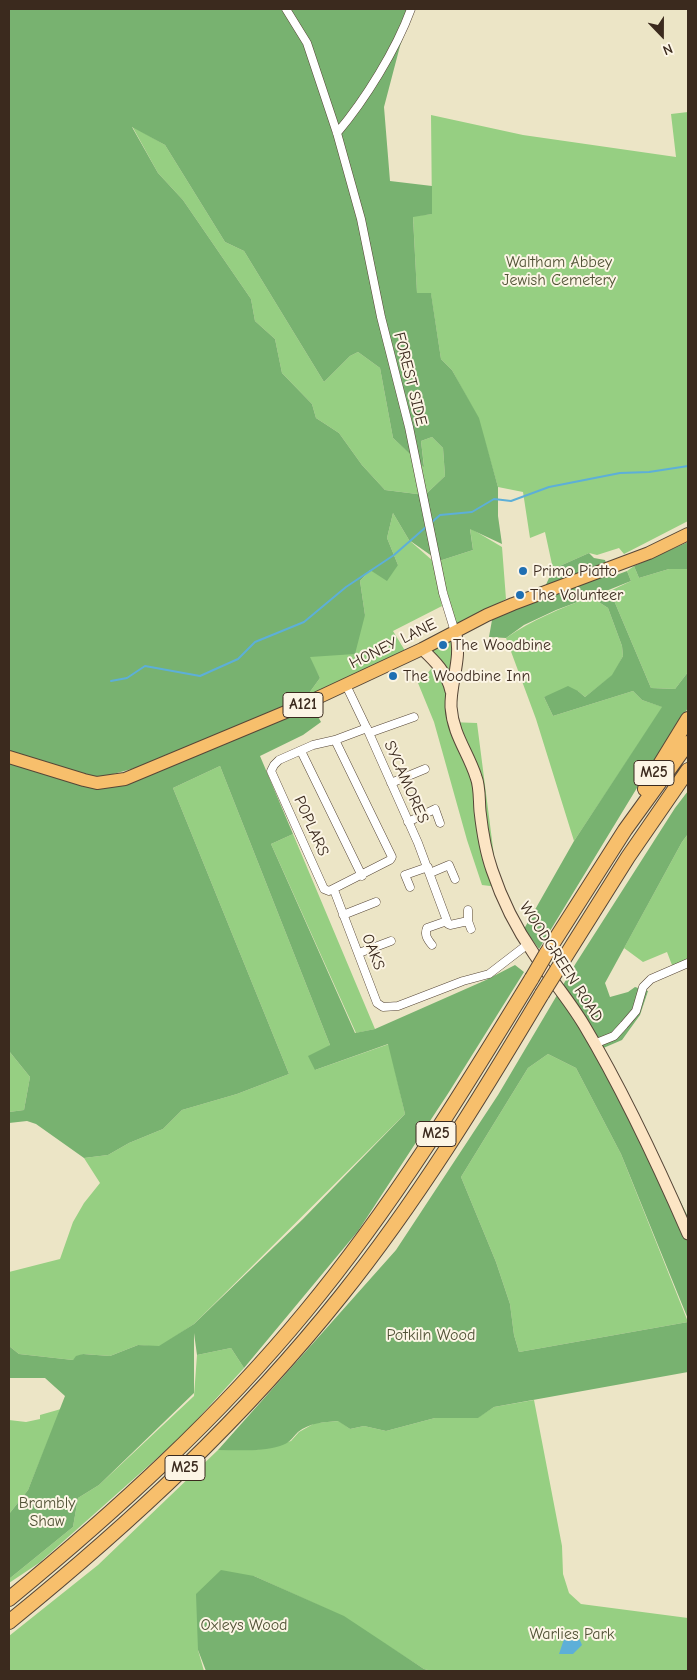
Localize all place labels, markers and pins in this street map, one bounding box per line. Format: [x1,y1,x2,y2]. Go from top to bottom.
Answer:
place label: Primo Piatto [533,561,617,581]
marker: Primo Piatto [517,565,529,577]
place label: The Volunteer [530,585,623,605]
marker: The Volunteer [514,589,526,601]
place label: The Woodbine [453,635,551,655]
marker: The Woodbine [437,639,449,651]
place label: The Woodbine Inn [403,666,530,686]
marker: The Woodbine Inn [387,670,399,682]

